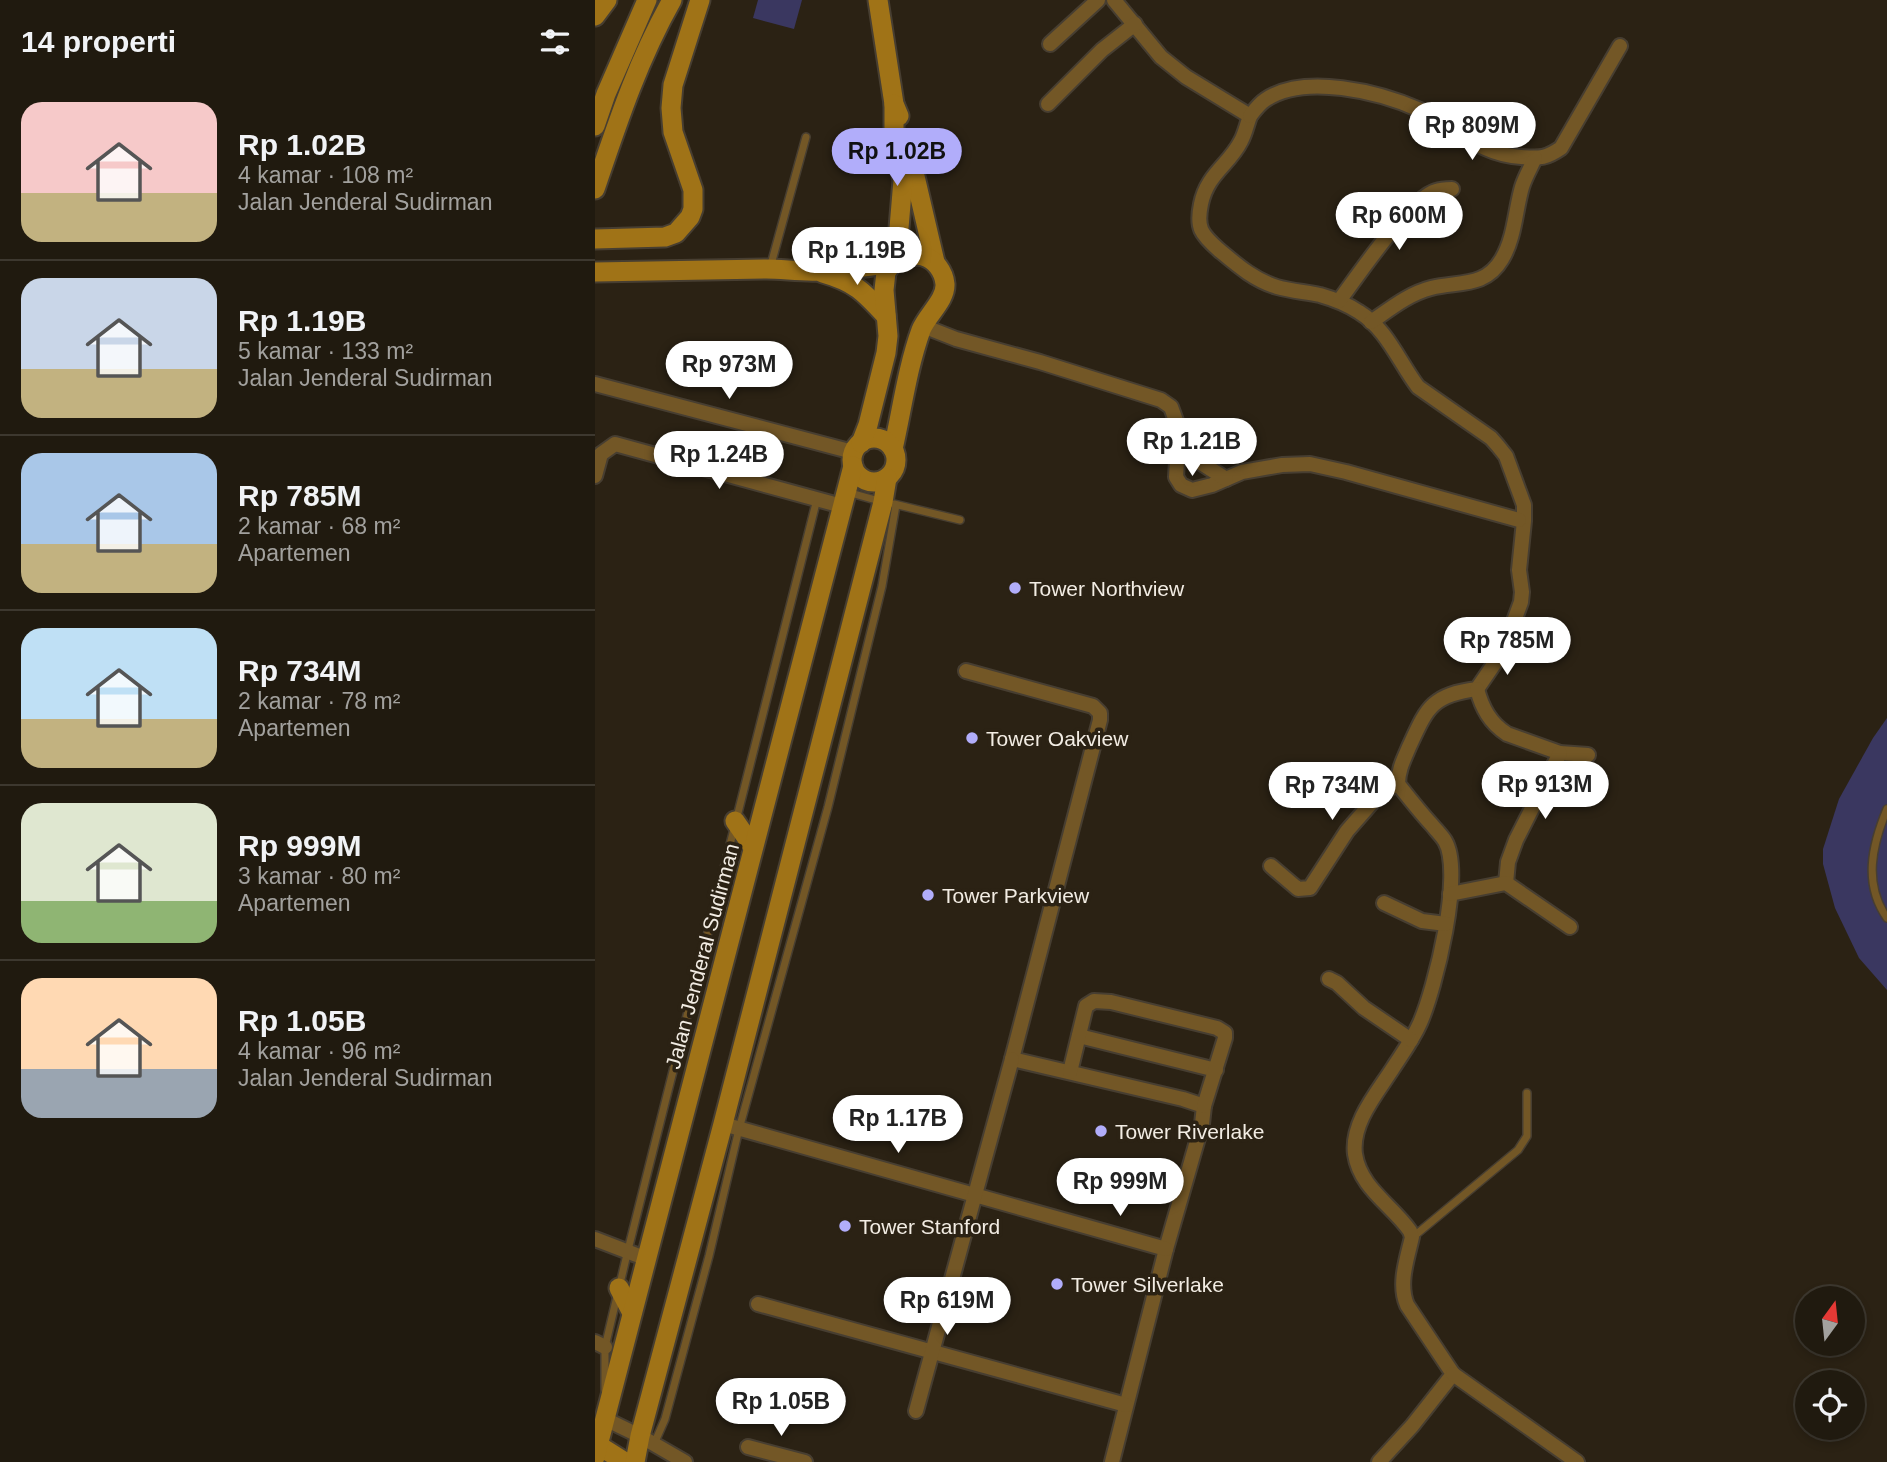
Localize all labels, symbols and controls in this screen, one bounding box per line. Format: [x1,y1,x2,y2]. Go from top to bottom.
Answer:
icon: filters [536,23,574,61]
text: 14 properti [21,25,176,58]
pin: Rp 809M [1407,102,1537,162]
text: Rp 809M [1425,112,1519,138]
text: Rp 1.02B [238,128,366,161]
pin: Rp 1.02B [825,128,969,188]
icon: home [77,130,161,214]
text: Rp 1.02B [848,138,946,164]
text: 4 kamar · 108 m² [238,162,413,188]
text: Jalan Jenderal Sudirman [238,189,492,215]
pin: Rp 600M [1334,192,1464,252]
text: Rp 600M [1352,202,1446,228]
pin: Rp 1.19B [785,228,929,287]
text: Rp 1.19B [808,237,906,263]
text: Rp 1.19B [238,304,366,337]
icon: home [77,306,161,390]
text: 5 kamar · 133 m² [238,338,413,364]
pin: Rp 973M [664,342,794,401]
text: Rp 973M [682,351,776,377]
text: Jalan Jenderal Sudirman [238,365,492,391]
pin: Rp 1.21B [1120,419,1264,478]
text: Rp 1.21B [1143,428,1241,454]
pin: Rp 1.24B [647,432,791,491]
text: Rp 1.24B [670,441,768,467]
text: Rp 785M [238,479,361,512]
icon: home [77,481,161,565]
text: 2 kamar · 68 m² [238,513,400,539]
text: Apartemen [238,540,351,566]
place label: Tower Northview [1029,577,1185,600]
marker: Tower Northview [1007,580,1023,596]
pin: Rp 785M [1442,618,1572,677]
text: Rp 785M [1460,627,1554,653]
text: Rp 734M [238,654,361,687]
icon: home [77,656,161,740]
text: 2 kamar · 78 m² [238,688,400,714]
text: Apartemen [238,715,351,741]
place label: Tower Oakview [986,727,1129,750]
marker: Tower Oakview [964,730,980,746]
pin: Rp 734M [1267,762,1397,822]
pin: Rp 913M [1480,762,1610,821]
text: Rp 913M [1498,771,1592,797]
text: Rp 734M [1285,772,1379,798]
text: Rp 999M [238,829,361,862]
icon: home [77,831,161,915]
street label: Jalan Jenderal Sudirman [661,841,743,1071]
text: 3 kamar · 80 m² [238,863,400,889]
place label: Tower Parkview [942,884,1090,907]
marker: Tower Parkview [920,887,936,903]
text: Apartemen [238,890,351,916]
text: Rp 1.05B [238,1004,366,1037]
icon: home [77,1006,161,1090]
text: 4 kamar · 96 m² [238,1038,400,1064]
text: Jalan Jenderal Sudirman [238,1065,492,1091]
pin: Rp 1.17B [826,1096,970,1155]
text: Rp 1.17B [849,1105,947,1131]
place label: Tower Riverlake [1115,1120,1264,1143]
marker: Tower Riverlake [1093,1123,1109,1139]
pin: Rp 999M [1055,1158,1185,1218]
text: Rp 999M [1073,1168,1167,1194]
place label: Tower Stanford [859,1215,1000,1238]
marker: Tower Stanford [837,1218,853,1234]
place label: Tower Silverlake [1071,1273,1224,1296]
marker: Tower Silverlake [1049,1276,1065,1292]
pin: Rp 619M [882,1278,1012,1337]
north arrow [1795,1286,1865,1356]
map controls [1795,1286,1865,1440]
text: Rp 619M [900,1287,994,1313]
button: locate [1795,1370,1865,1440]
pin: Rp 1.05B [709,1378,853,1438]
text: Rp 1.05B [732,1388,830,1414]

